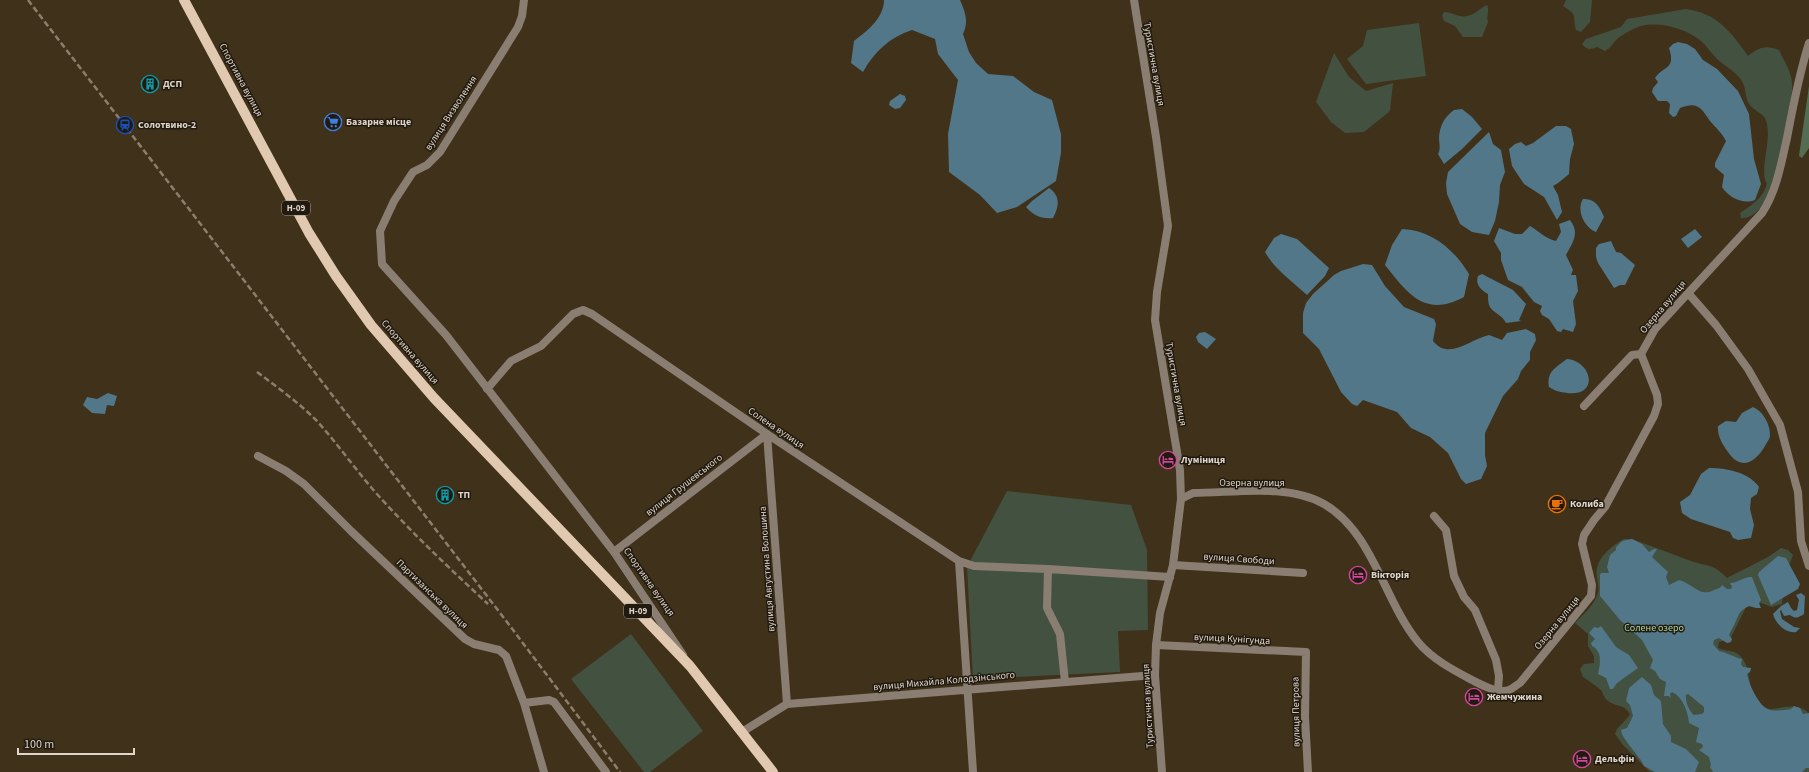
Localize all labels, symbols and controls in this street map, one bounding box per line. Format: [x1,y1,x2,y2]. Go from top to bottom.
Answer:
street label: Туристична вулиця [1140,21,1168,107]
street label: Спортивна вулиця [216,41,266,119]
street label: вулиця Визволення [422,73,480,153]
building icon: ДСП [140,74,160,94]
place label: ДСП [163,77,182,91]
supermarket icon: Базарне місце [323,112,343,132]
station icon: Солотвино-2 [115,115,135,135]
place label: Базарне місце [346,115,411,129]
place label: Солотвино-2 [138,118,196,132]
road number: Н-09 [282,201,310,215]
street label: Озерна вулиця [1637,277,1689,337]
street label: Спортивна вулиця [378,317,442,387]
street label: Туристична вулиця [1162,341,1190,427]
street label: Солена вулиця [745,404,807,452]
street label: вулиця Грушевського [643,450,725,520]
hotel icon: Луміниця [1158,450,1178,470]
place label: Луміниця [1180,453,1225,467]
street label: Озерна вулиця [1219,476,1285,490]
building icon: ТП [435,485,455,505]
place label: ТП [458,488,470,502]
cafe icon: Колиба [1547,494,1567,514]
place label: Колиба [1570,497,1604,511]
street label: вулиця Августина Волошина [756,506,778,632]
street label: Спортивна вулиця [620,545,678,619]
street label: вулиця Свободи [1203,550,1275,568]
street label: Партизанська вулиця [393,556,471,632]
hotel icon: Вікторія [1348,565,1368,585]
place label: Вікторія [1371,568,1409,582]
street label: Озерна вулиця [1531,593,1583,653]
road number: Н-09 [624,604,652,618]
park label: Солене озеро [1624,621,1684,635]
street label: вулиця Кунігунда [1193,630,1271,648]
street label: Туристична вулиця [1139,663,1157,749]
street label: вулиця Михайла Колодзінського [873,668,1015,694]
street label: вулиця Петрова [1288,677,1304,747]
hotel icon: Жемчужина [1464,687,1484,707]
place label: Жемчужина [1487,690,1542,704]
scale bar [18,730,134,756]
text: 100 m [24,736,54,753]
hotel icon: Дельфін [1572,749,1592,769]
place label: Дельфін [1595,752,1634,766]

